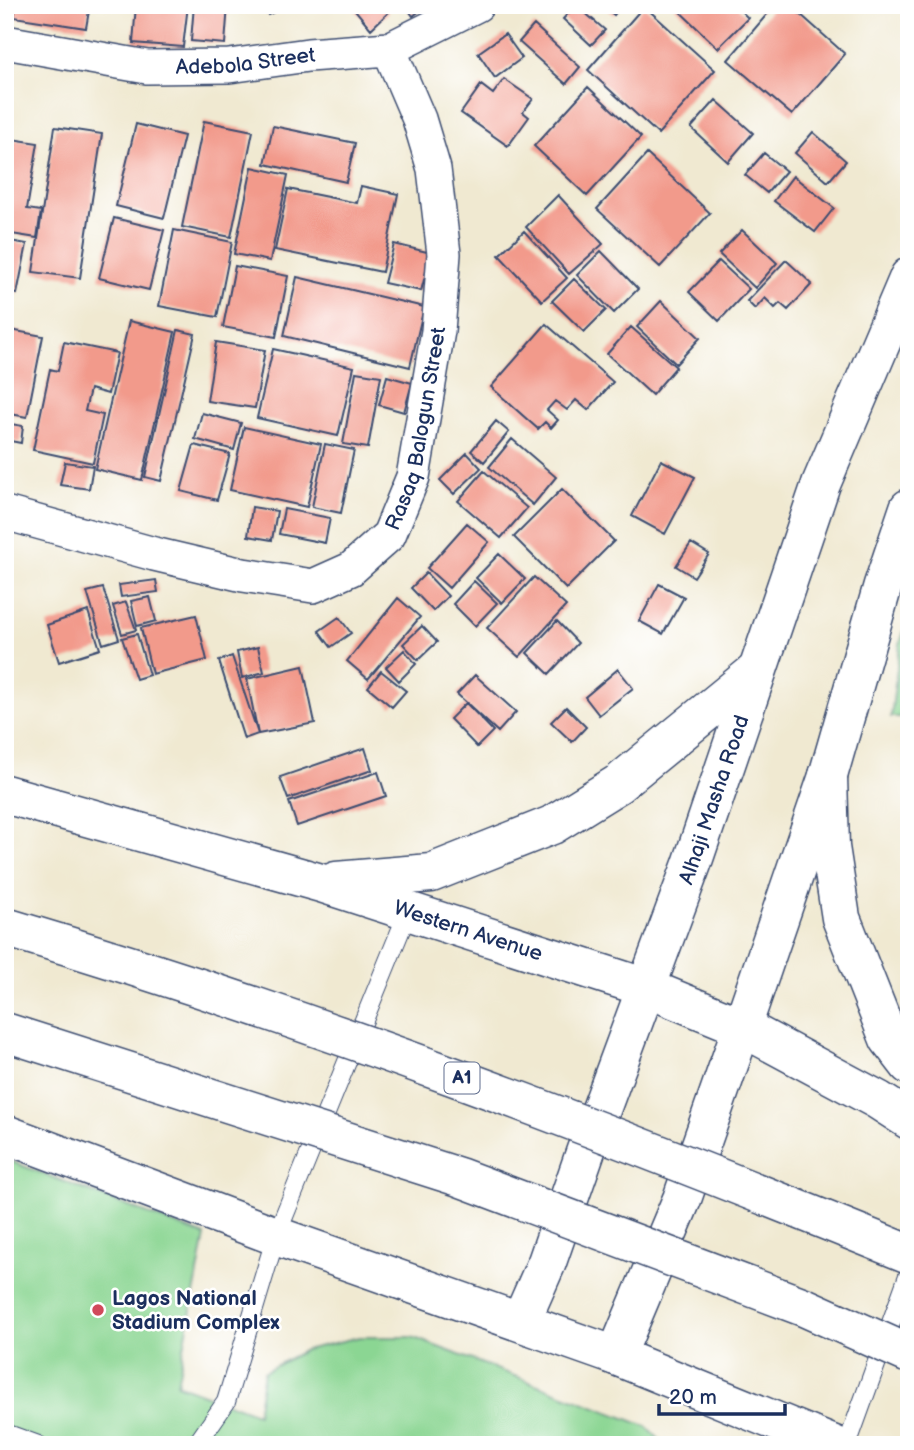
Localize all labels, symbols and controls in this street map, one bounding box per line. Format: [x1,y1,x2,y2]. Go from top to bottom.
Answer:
street label: Adebola Street [176,42,317,79]
street label: Rasaq Balogun Street [380,326,451,534]
street label: Alhaji Masha Road [673,712,754,888]
street label: Western Avenue [391,895,546,966]
road number: A1 [444,1062,480,1094]
place label: Lagos National Stadium Complex [112,1286,280,1335]
marker: Lagos National Stadium Complex [90,1302,106,1318]
scale bar [659,1373,785,1417]
text: 20 m [669,1385,717,1410]

